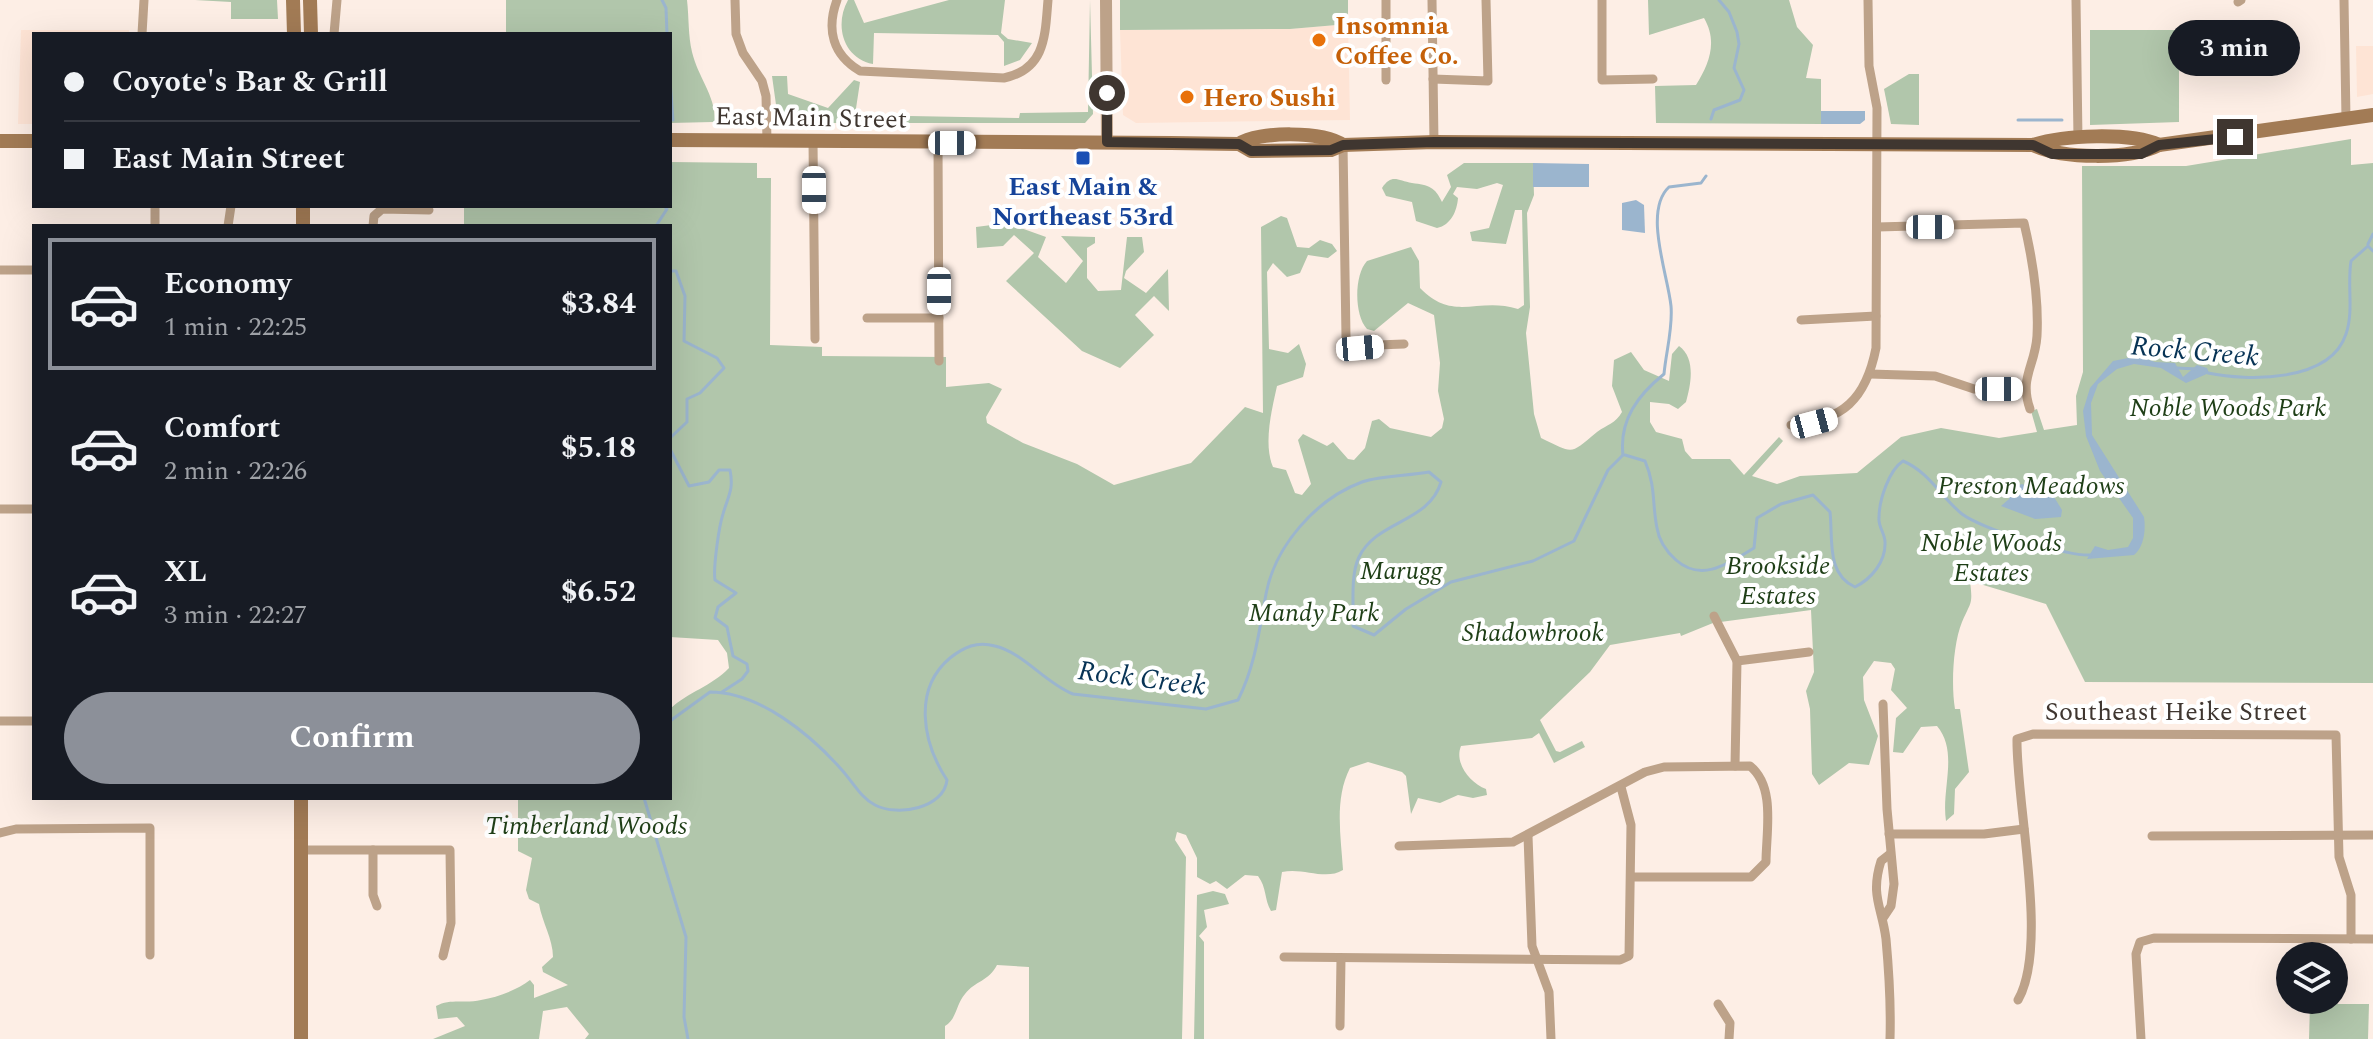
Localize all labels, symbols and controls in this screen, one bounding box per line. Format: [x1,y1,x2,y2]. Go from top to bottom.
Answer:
place label: Insomnia Coffee Co. [1335,6,1459,76]
callout: 3 min [2169,21,2301,77]
text: 3 min [2199,28,2269,68]
marker: Insomnia Coffee Co. [1310,31,1328,49]
text: Coyote's Bar & Grill [112,59,388,105]
route start [1089,75,1125,111]
place label: Hero Sushi [1203,78,1336,118]
marker: Hero Sushi [1178,88,1196,106]
street label: East Main Street [715,96,907,140]
route end [2217,119,2253,155]
car [928,131,976,155]
text: East Main Street [112,136,345,182]
marker: East Main & Northeast 53rd [1074,149,1092,167]
car [802,166,826,214]
place label: East Main & Northeast 53rd [992,167,1174,237]
car [1906,215,1954,239]
text: Economy [164,261,291,307]
car [927,267,951,315]
icon: car [68,268,140,340]
text: $3.84 [561,281,636,327]
text: 1 min · 22:25 [164,307,307,347]
water label: Rock Creek [2129,324,2261,379]
car [1335,334,1385,362]
car [1975,377,2023,401]
park label: Noble Woods Park [2130,388,2326,428]
text: Comfort [164,405,280,451]
car [1788,405,1840,441]
icon: car [68,412,140,484]
text: $5.18 [561,425,636,471]
text: 2 min · 22:26 [164,451,307,491]
park label: Preston Meadows [1937,466,2125,506]
park label: Noble Woods Estates [1920,523,2062,593]
park label: Brookside Estates [1726,546,1830,616]
text: XL [164,549,207,595]
park label: Marugg [1360,551,1444,591]
icon: car [68,556,140,628]
text: $6.52 [561,569,636,615]
park label: Mandy Park [1249,593,1379,633]
text: 3 min · 22:27 [164,595,307,635]
park label: Shadowbrook [1462,613,1604,653]
water label: Rock Creek [1076,649,1208,708]
button: Confirm [64,692,640,784]
street label: Southeast Heike Street [2045,692,2307,732]
park label: Timberland Woods [485,806,687,846]
map controls [2276,942,2348,1014]
button: layers [2276,942,2348,1014]

